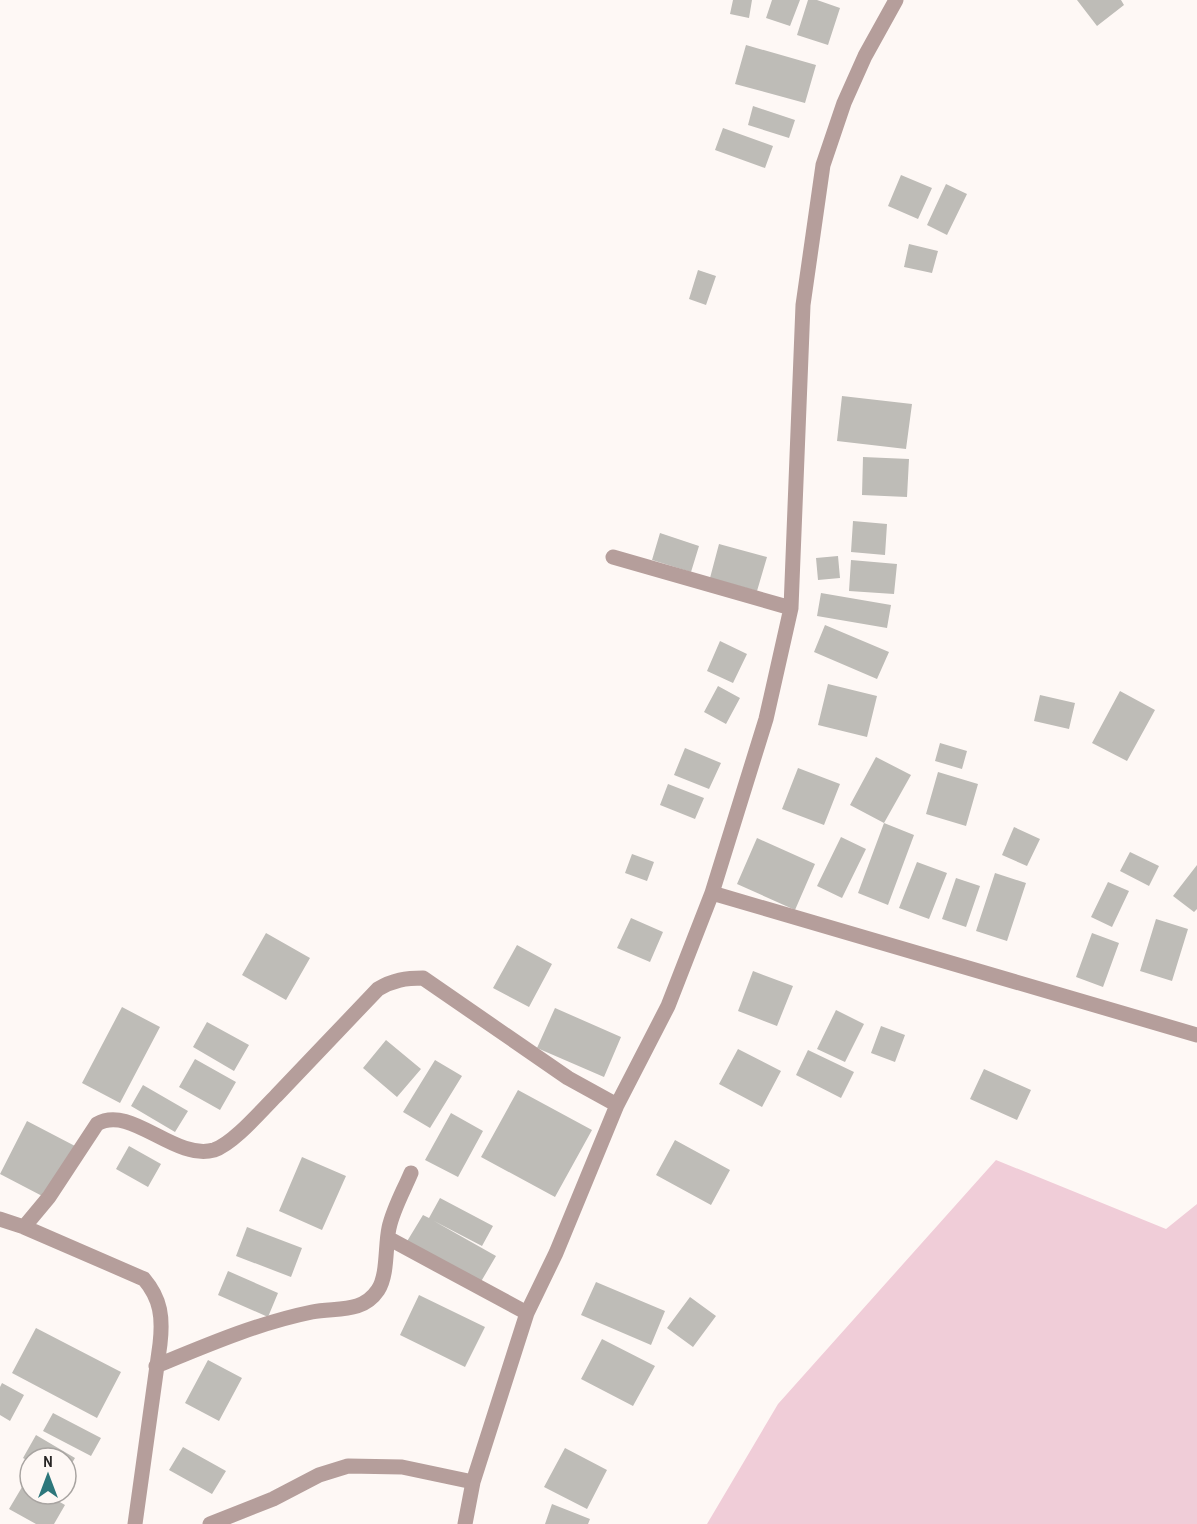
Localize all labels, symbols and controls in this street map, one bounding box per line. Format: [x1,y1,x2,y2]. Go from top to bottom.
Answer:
north arrow [18,1446,78,1506]
text: N [43,1450,53,1472]

